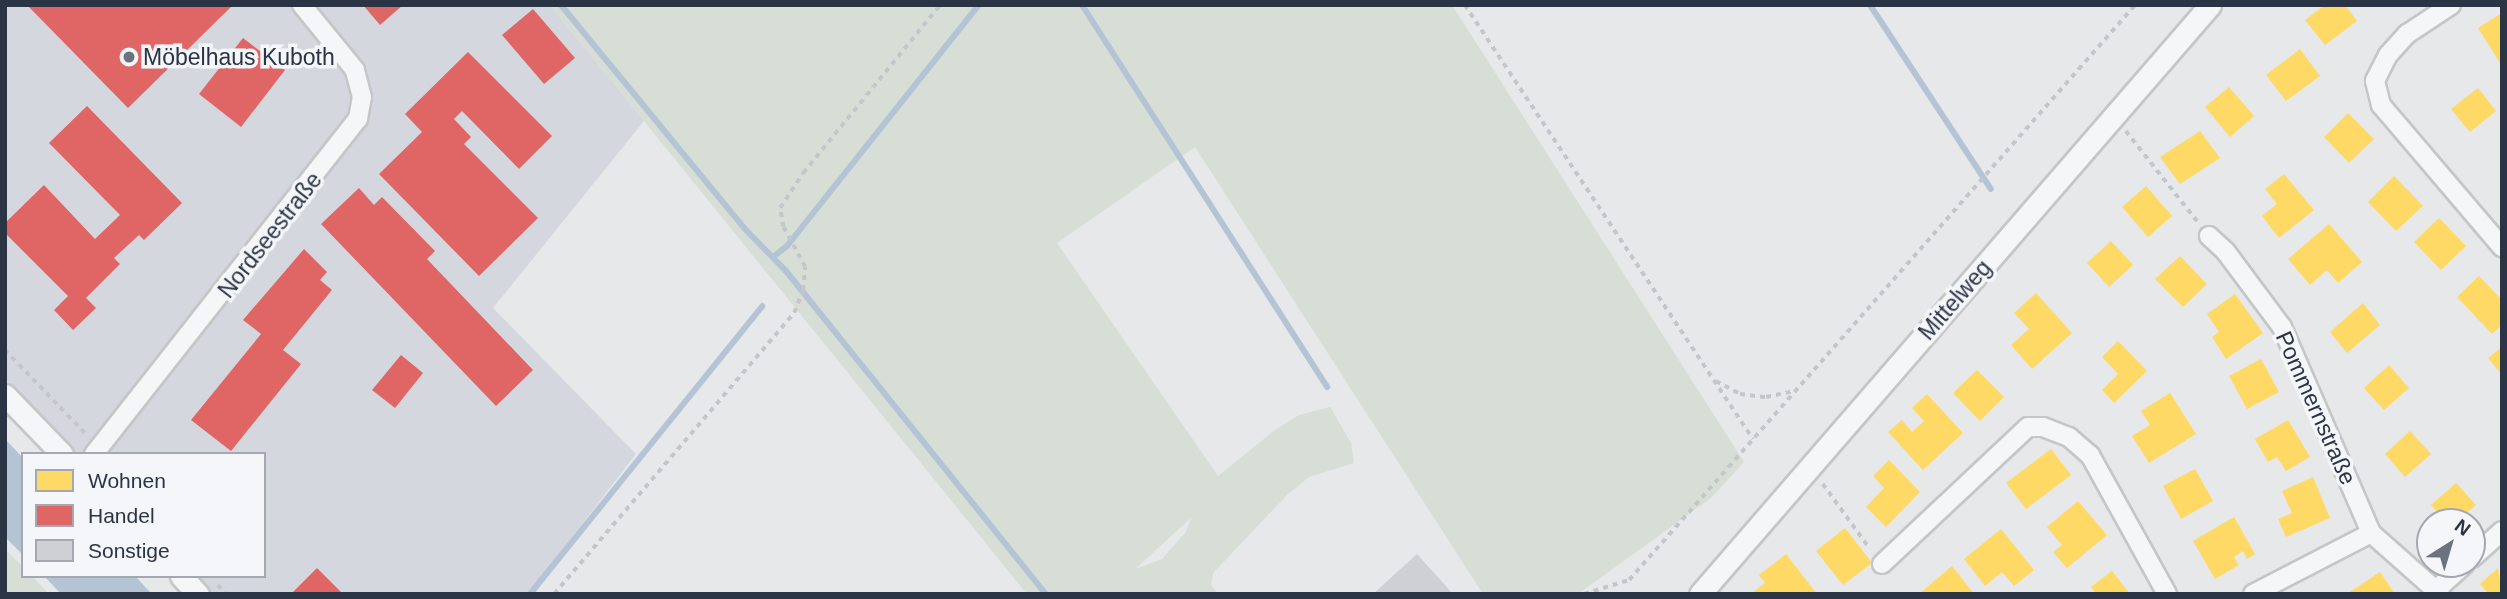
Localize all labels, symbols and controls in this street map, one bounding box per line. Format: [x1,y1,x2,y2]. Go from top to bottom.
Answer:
place label: Möbelhaus Kuboth [143,43,335,71]
marker: Möbelhaus Kuboth [121,49,137,65]
street label: Nordseestraße [212,167,328,303]
street label: Mittelweg [1913,254,1997,346]
street label: Pommernstraße [2270,327,2362,489]
legend [21,452,266,578]
text: Wohnen [88,469,166,492]
text: Handel [88,504,155,527]
north arrow [2416,508,2486,578]
text: N [2451,515,2475,540]
text: Sonstige [88,539,170,562]

